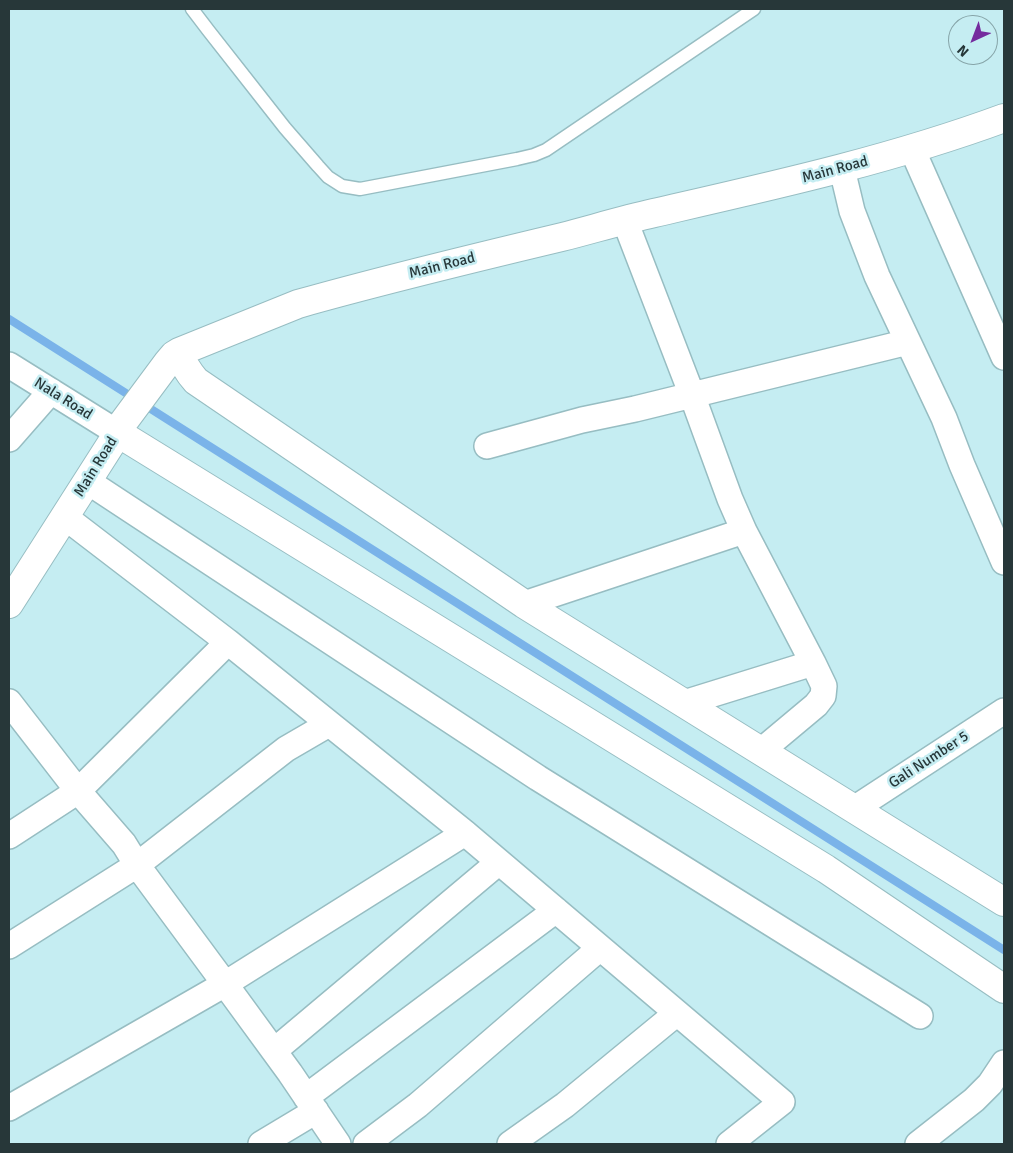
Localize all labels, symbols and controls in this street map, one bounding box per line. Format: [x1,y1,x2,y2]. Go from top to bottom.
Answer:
north arrow [948,15,998,65]
text: N [954,41,972,60]
street label: Main Road [800,153,870,187]
street label: Main Road [407,249,477,283]
street label: Nala Road [31,374,95,424]
street label: Main Road [71,434,121,500]
street label: Gali Number 5 [886,727,972,793]

